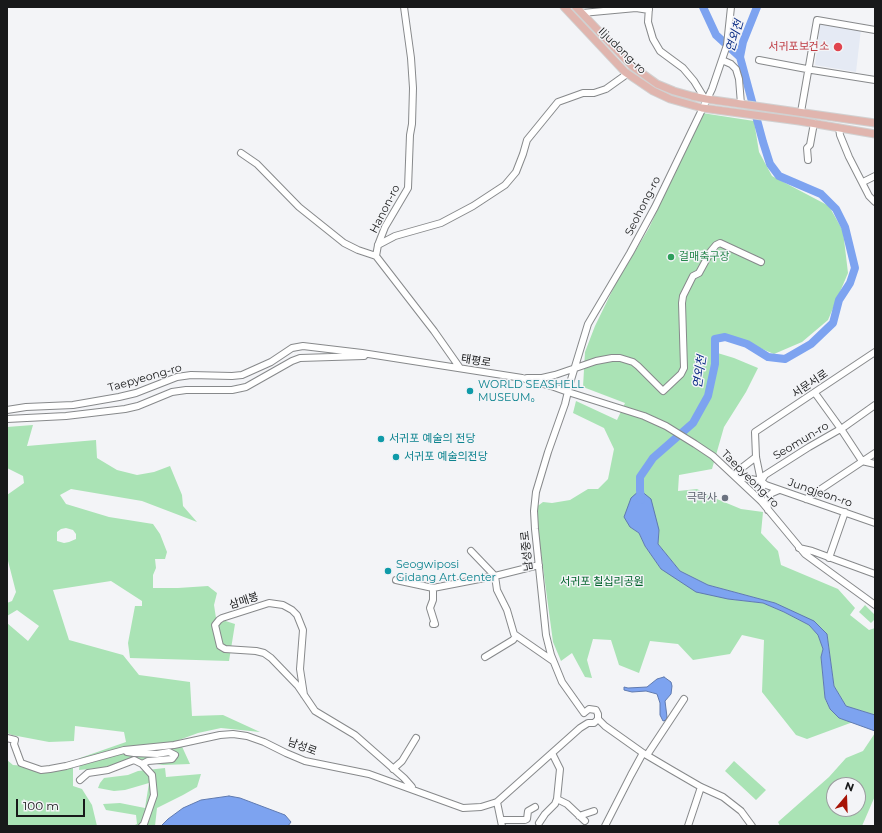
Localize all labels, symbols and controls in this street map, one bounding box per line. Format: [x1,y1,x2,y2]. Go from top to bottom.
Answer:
water label: 연외천 [723,18,747,54]
street label: Iljudong-ro [595,25,649,77]
place label: 서귀포보건소 [768,40,829,54]
marker: 서귀포보건소 [832,41,844,53]
street label: Seohong-ro [622,174,664,238]
street label: Hanon-ro [367,183,403,235]
place label: 걸매축구장 [679,250,730,264]
marker: 걸매축구장 [666,252,676,262]
street label: 태평로 [460,352,492,370]
water label: 연외천 [690,355,710,389]
street label: Taepyeong-ro [107,361,183,395]
street label: 서문서로 [790,367,830,401]
place label: WORLD SEASHELL MUSEUM。 [478,378,584,404]
marker: WORLD SEASHELL MUSEUM。 [465,386,475,396]
street label: Seomun-ro [771,419,831,463]
place label: 서귀포 예술의 전당 [389,432,476,446]
marker: 서귀포 예술의 전당 [376,434,386,444]
street label: Taepyeong-ro [718,447,782,511]
place label: 서귀포 예술의전당 [404,450,488,464]
marker: 서귀포 예술의전당 [391,452,401,462]
street label: Jungjeon-ro [786,476,854,510]
place label: 극락사 [687,491,717,505]
marker: 극락사 [720,493,730,503]
street label: 남성중로 [518,530,536,572]
place label: Seogwiposi Gidang Art Center [396,558,496,584]
marker: Seogwiposi Gidang Art Center [383,566,393,576]
park label: 서귀포 칠십리공원 [560,575,644,589]
street label: 삼매봉 [228,590,260,612]
street label: 남성로 [285,736,319,758]
north arrow [826,777,866,817]
text: N [843,779,856,795]
scale bar [18,791,87,817]
text: 100 m [23,798,59,813]

